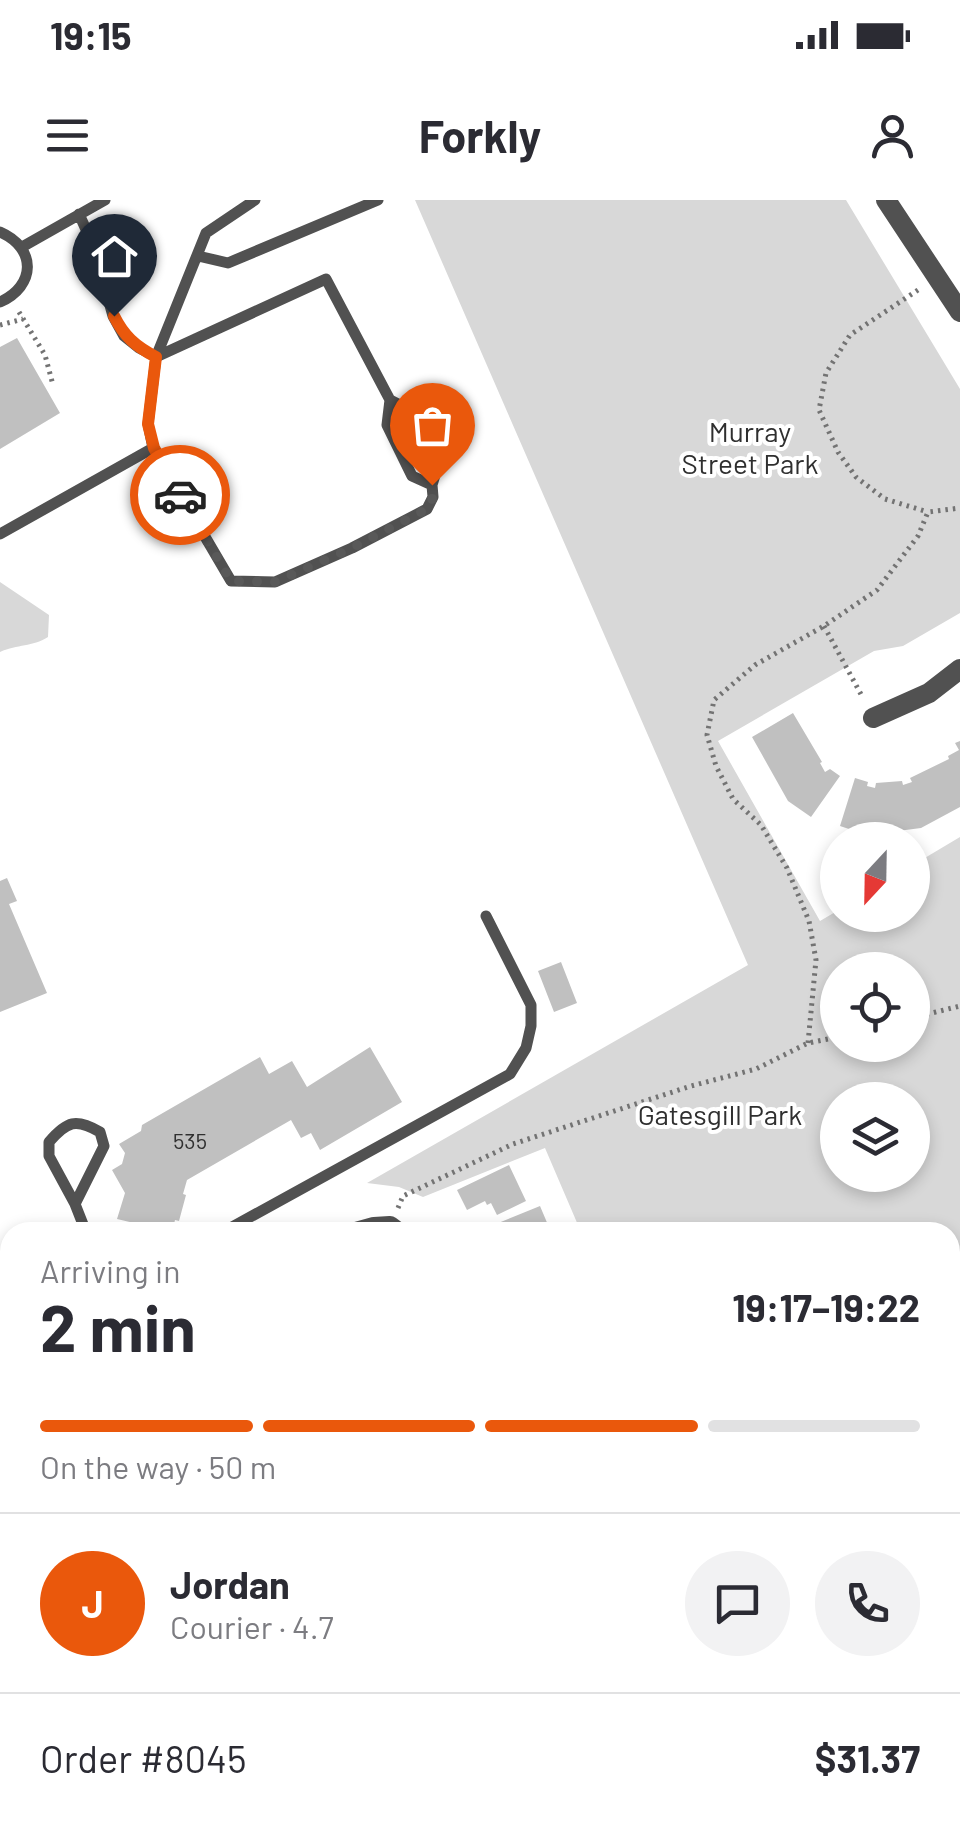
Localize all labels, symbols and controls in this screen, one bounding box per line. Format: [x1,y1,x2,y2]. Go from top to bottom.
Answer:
text: 19:15 [50,12,131,58]
icon: menu [40,108,95,163]
text: Forkly [419,108,541,162]
icon: person [865,108,920,163]
pin [72,214,157,317]
icon: home [87,229,142,284]
pin [390,383,475,486]
icon: bag [405,398,460,453]
park label: Murray Street Park [681,414,819,480]
courier [130,445,230,545]
icon: car [153,468,208,523]
north arrow [820,822,930,932]
map controls [820,822,930,1192]
button: locate [820,952,930,1062]
button: layers [820,1082,930,1192]
park label: Gatesgill Park [638,1097,802,1131]
house number: 535 [173,1127,207,1153]
text: Arriving in [40,1251,180,1289]
text: 19:17–19:22 [732,1284,920,1330]
text: 2 min [40,1287,196,1365]
text: On the way · 50 m [40,1447,276,1485]
button: chat [685,1551,790,1656]
button: phone [815,1551,920,1656]
text: Jordan [170,1561,290,1607]
text: J [81,1580,104,1626]
text: Courier · 4.7 [170,1607,334,1645]
text: Order #8045 [40,1735,247,1781]
text: $31.37 [815,1735,920,1781]

